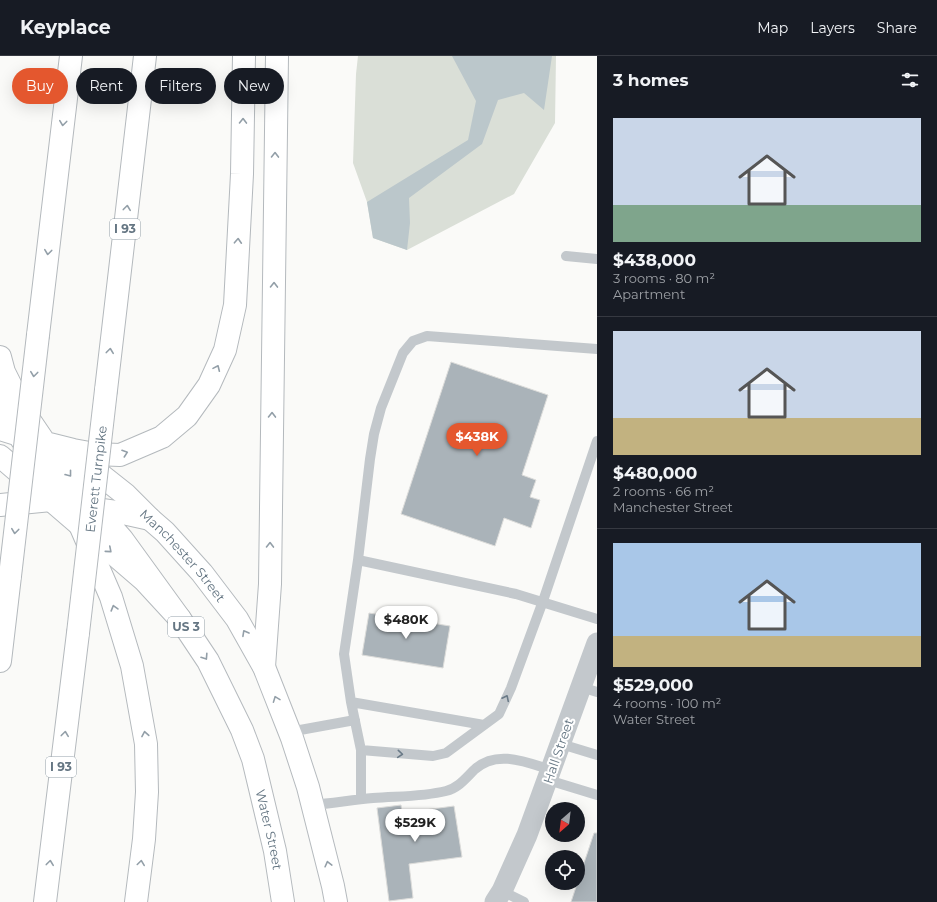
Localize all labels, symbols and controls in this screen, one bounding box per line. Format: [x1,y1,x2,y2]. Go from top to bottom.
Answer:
text: Keyplace [20,16,111,39]
text: Map [757,19,788,37]
text: Layers [810,19,855,37]
text: Share [877,19,917,37]
chip: Buy [12,68,68,104]
chip: Rent [76,68,137,104]
chip: Filters [145,68,216,104]
chip: New [224,68,284,104]
icon: filters [899,69,921,91]
text: 3 homes [613,70,688,90]
one-way arrow [239,118,247,124]
one-way arrow [59,119,68,126]
icon: home [731,144,803,216]
one-way arrow [271,152,280,158]
one-way arrow [122,205,131,211]
road number: I 93 [110,219,140,239]
one-way arrow [234,238,243,244]
one-way arrow [44,249,53,255]
text: $438,000 [613,250,696,270]
text: 3 rooms · 80 m² [613,270,715,286]
one-way arrow [270,282,278,288]
text: Apartment [613,286,685,302]
one-way arrow [106,348,115,354]
icon: home [731,357,803,429]
one-way arrow [212,365,220,372]
one-way arrow [30,371,39,377]
one-way arrow [268,412,276,418]
pin: $438K [449,423,505,457]
street label: Everett Turnpike [82,424,110,533]
text: $438K [455,428,499,444]
one-way arrow [122,449,129,458]
text: $480,000 [613,463,697,483]
one-way arrow [64,470,71,477]
text: 2 rooms · 66 m² [613,483,714,499]
text: Manchester Street [613,499,733,515]
street label: Manchester Street [137,506,229,605]
one-way arrow [11,528,20,534]
one-way arrow [266,542,274,548]
one-way arrow [104,546,112,553]
icon: home [731,569,803,641]
one-way arrow [110,605,119,612]
pin: $480K [378,606,434,640]
text: $480K [384,611,428,627]
road number: US 3 [168,617,204,637]
one-way arrow [242,630,249,637]
one-way arrow [200,653,208,660]
text: $529,000 [613,675,693,695]
one-way arrow [501,694,509,702]
text: 4 rooms · 100 m² [613,695,721,711]
one-way arrow [273,696,281,703]
text: Water Street [613,711,695,727]
street label: Hall Street [539,716,577,786]
one-way arrow [61,731,70,737]
one-way arrow [141,731,149,737]
one-way arrow [397,749,403,758]
road number: I 93 [46,757,76,777]
street label: Water Street [253,788,286,871]
north arrow [545,802,585,842]
map controls [545,802,585,890]
pin: $529K [387,809,443,843]
text: $529K [394,814,436,830]
button: locate [545,850,585,890]
one-way arrow [45,860,54,866]
one-way arrow [136,860,145,866]
one-way arrow [324,861,332,867]

